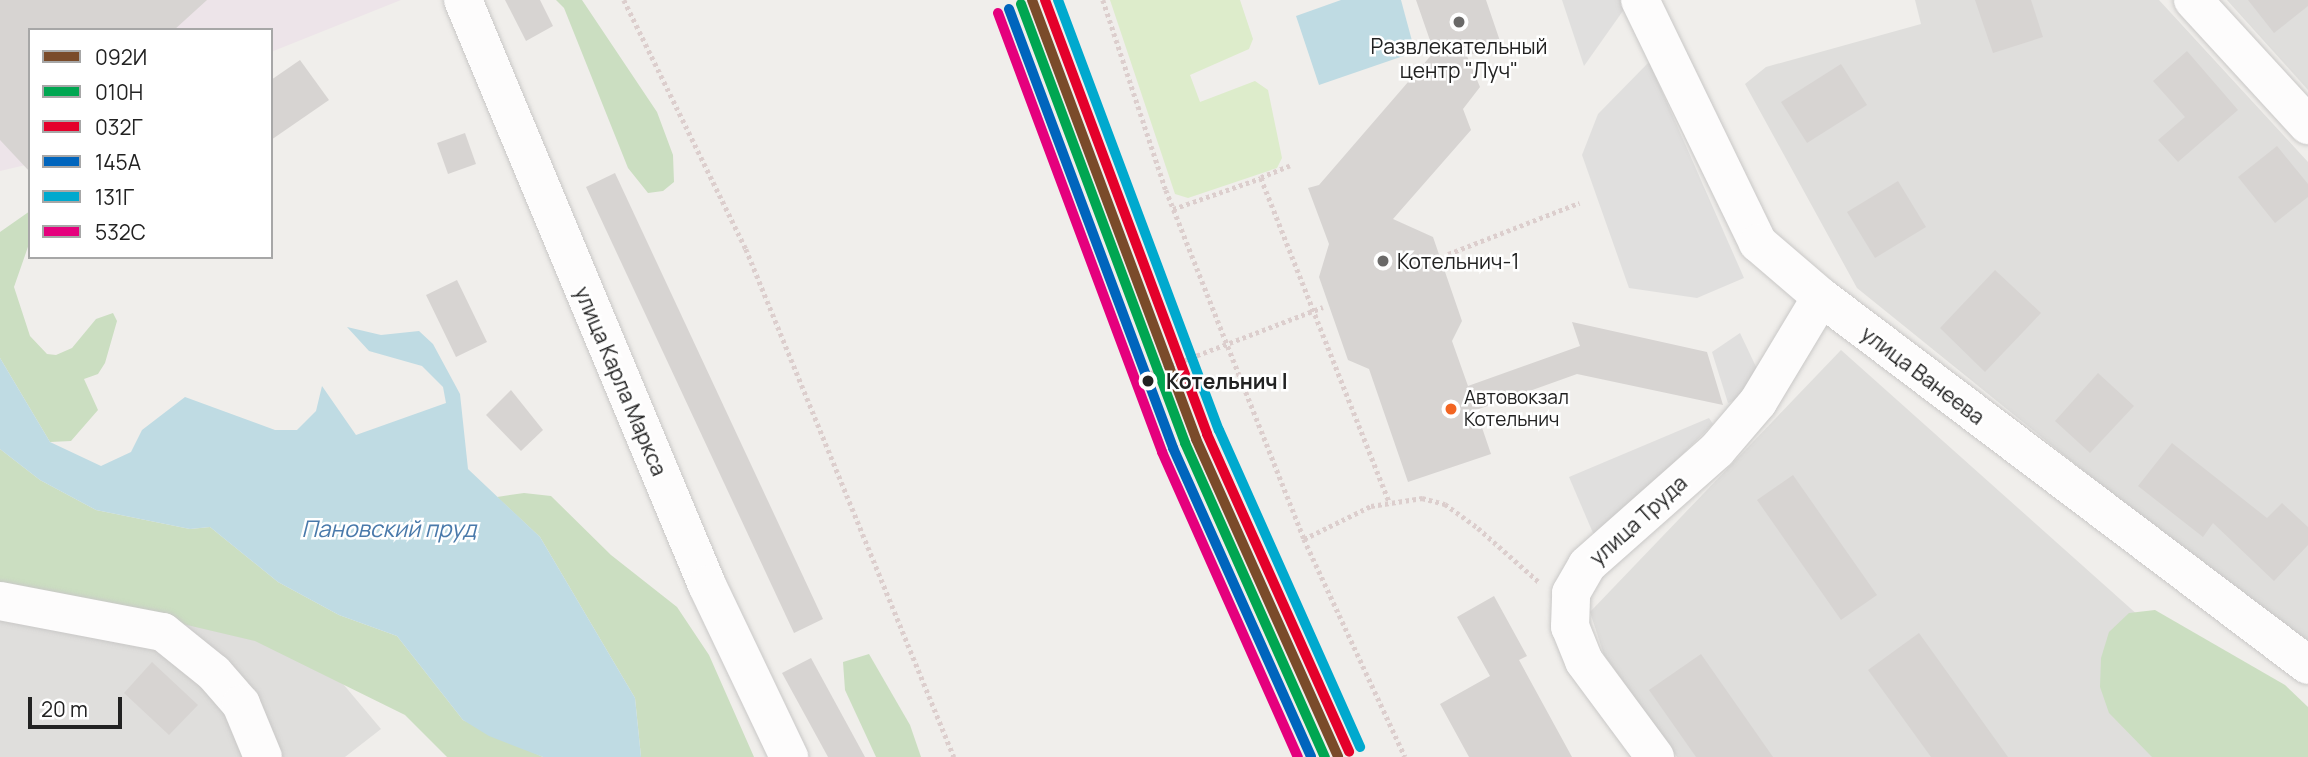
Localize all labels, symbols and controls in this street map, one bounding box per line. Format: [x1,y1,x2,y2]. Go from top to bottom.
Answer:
marker: Развлекательный центр "Луч" [1451,14,1467,30]
legend [28,28,273,259]
place label: Развлекательный центр "Луч" [1370,33,1548,83]
text: 092И [95,43,147,71]
text: 010Н [95,78,143,106]
text: 032Г [95,113,143,141]
text: 145А [95,148,141,176]
text: 131Г [95,183,134,211]
text: 532С [95,218,146,246]
place label: Котельнич-1 [1397,248,1519,274]
marker: Котельнич-1 [1375,253,1391,269]
street label: улица Карла Маркса [570,283,672,479]
street label: улица Ванеева [1856,320,1990,430]
place label: Котельнич I [1166,368,1288,394]
marker: Котельнич I [1137,370,1159,392]
place label: Автовокзал Котельнич [1464,387,1569,431]
marker: Автовокзал Котельнич [1444,402,1458,416]
street label: улица Труда [1584,470,1692,570]
water label: Пановский пруд [302,514,476,542]
scale bar [32,684,126,728]
text: 20 m [41,695,88,723]

